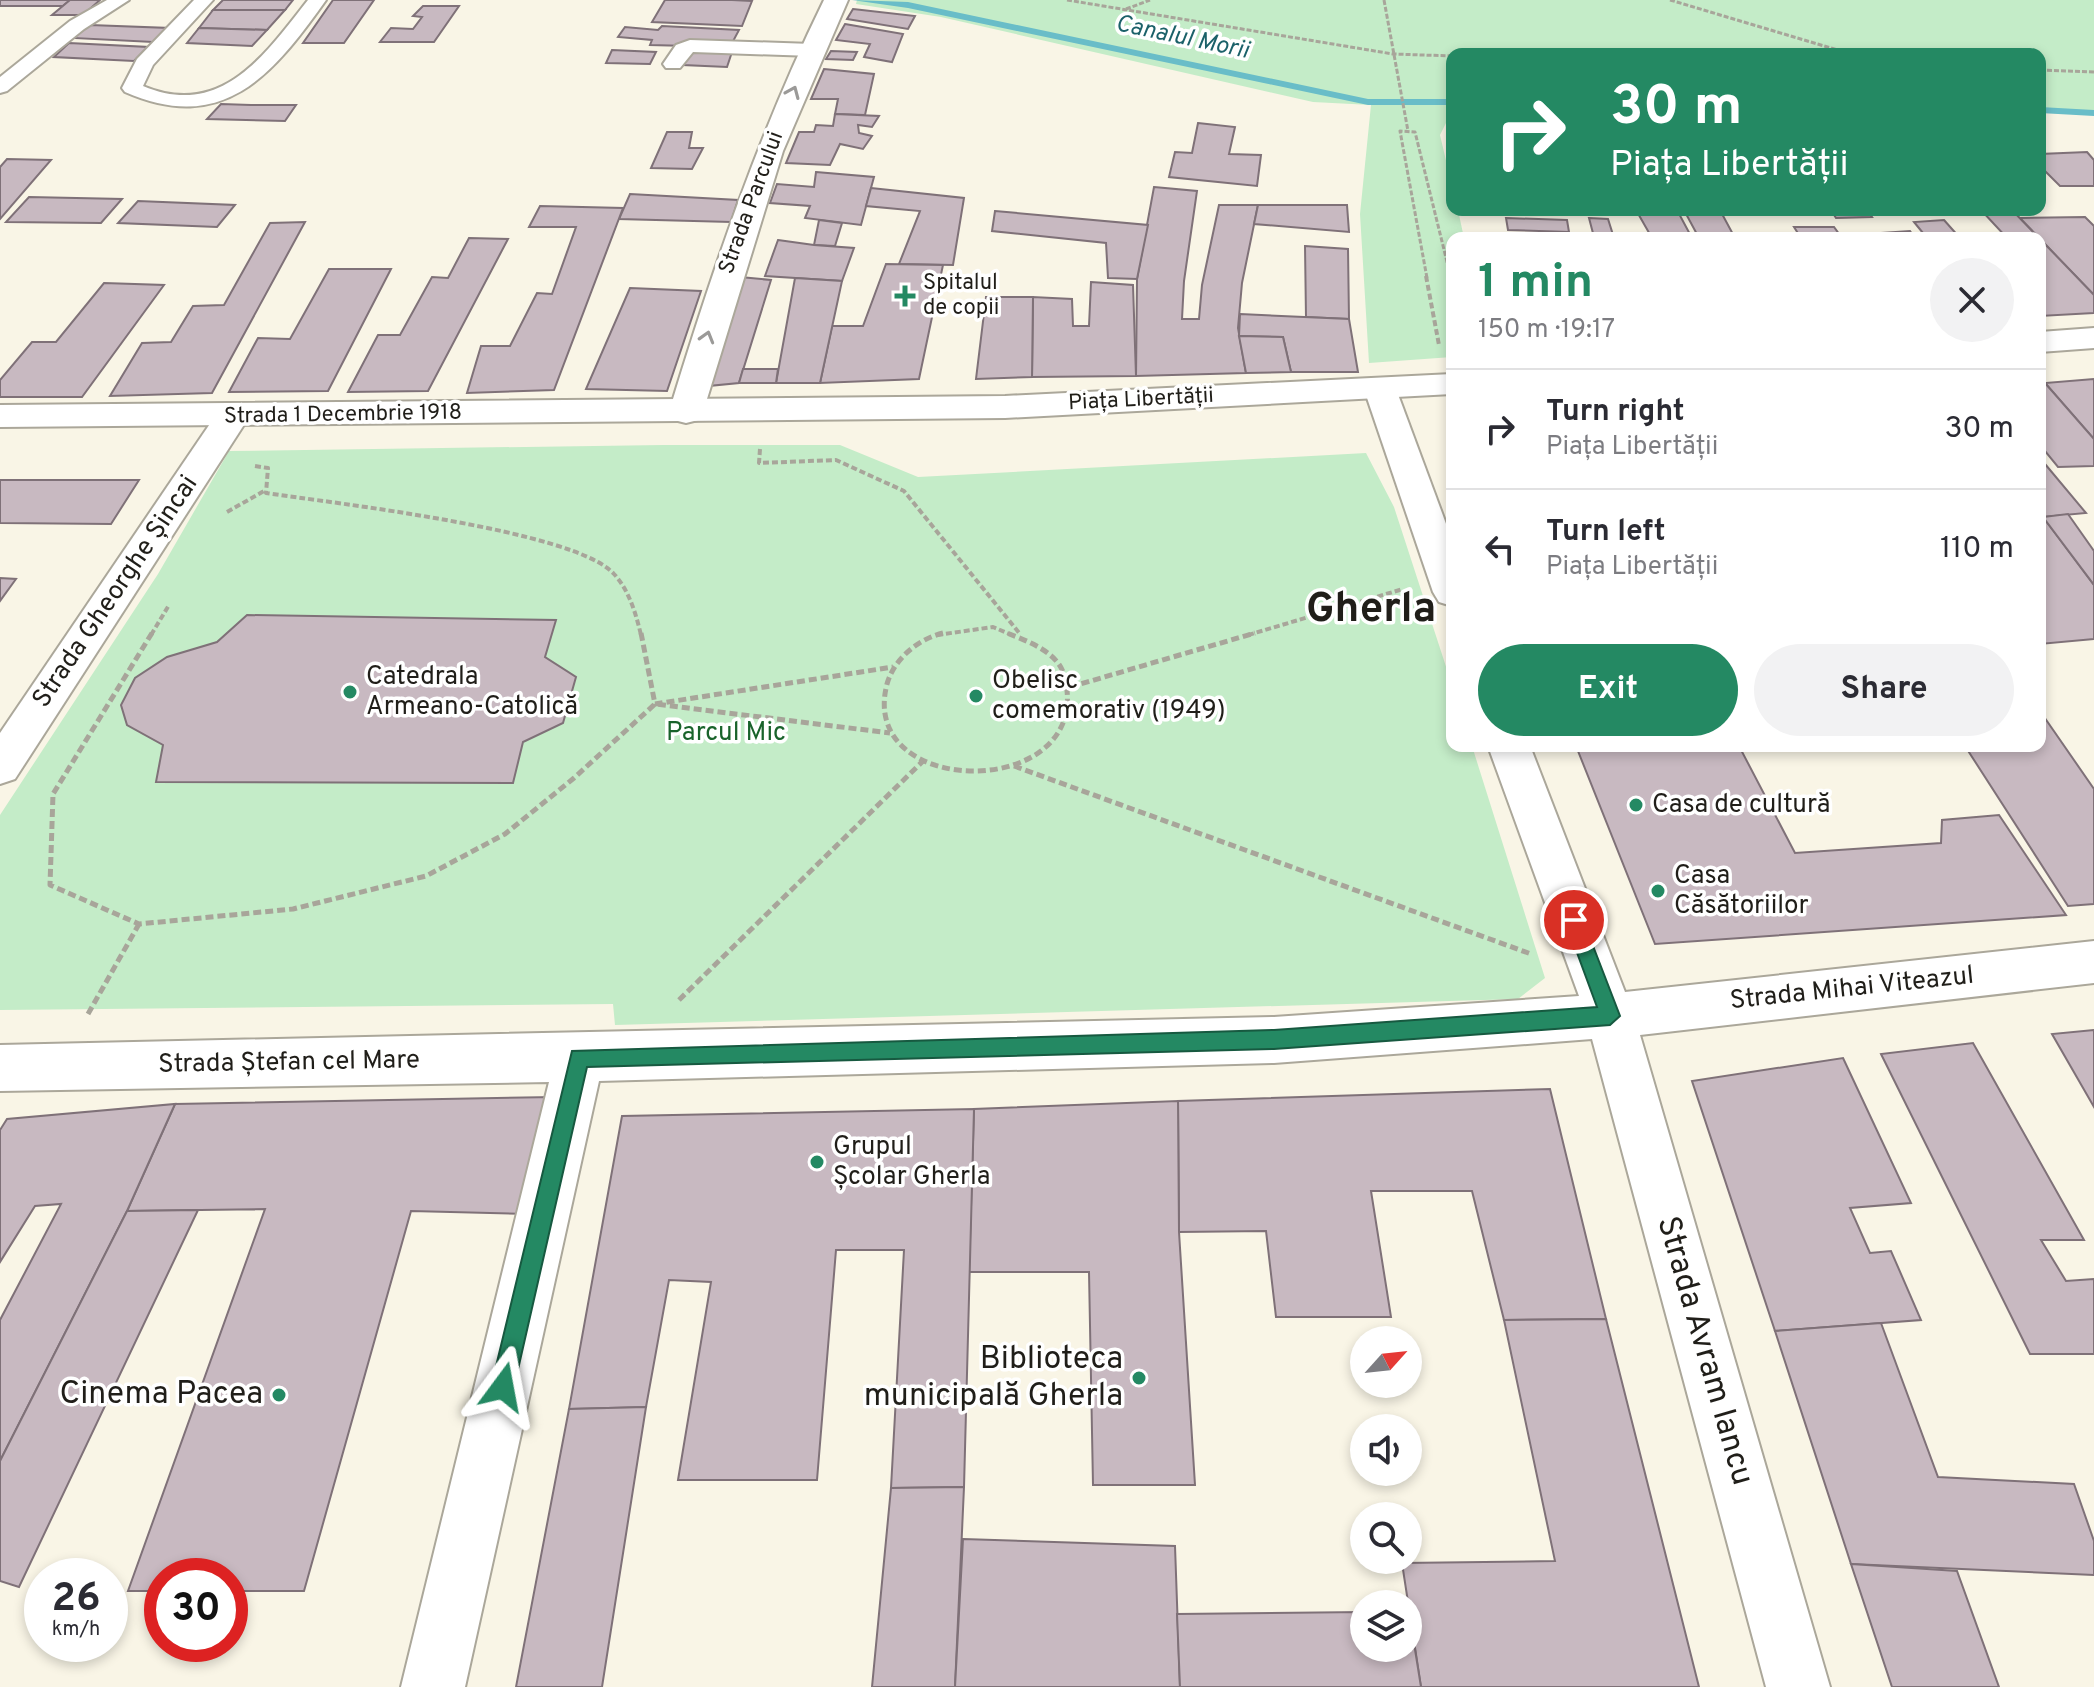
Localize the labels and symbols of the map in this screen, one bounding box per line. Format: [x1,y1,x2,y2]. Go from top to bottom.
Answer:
water label: Canalul Morii [1113,9,1252,67]
one-way arrow [783,85,799,100]
street label: Strada Parcului [714,128,790,278]
place label: Spitalul de copii [923,270,999,322]
marker: Spitalul de copii [894,285,916,307]
one-way arrow [698,330,714,344]
street label: Piața Libertății [1067,383,1215,417]
street label: Strada 1 Decembrie 1918 [224,399,462,431]
street label: Strada Gheorghe Șincai [26,469,206,715]
district label: Gherla [1306,584,1436,637]
place label: Catedrala Armeano-Catolică [366,661,578,724]
place label: Obelisc comemorativ (1949) [992,665,1226,728]
marker: Catedrala Armeano-Catolică [341,683,359,701]
marker: Obelisc comemorativ (1949) [967,687,985,705]
park label: Parcul Mic [666,717,786,750]
place label: Casa de cultură [1652,789,1830,822]
marker: Casa de cultură [1627,796,1645,814]
place label: Casa Căsătoriilor [1674,860,1809,923]
marker: Casa Căsătoriilor [1649,882,1667,900]
pin [1540,886,1608,954]
street label: Strada Mihai Viteazul [1728,960,1976,1018]
street label: Strada Ștefan cel Mare [158,1044,420,1082]
place label: Grupul Școlar Gherla [833,1131,991,1194]
marker: Grupul Școlar Gherla [808,1153,826,1171]
street label: Strada Avram Iancu [1646,1212,1762,1490]
north arrow [1350,1326,1422,1398]
place label: Biblioteca municipală Gherla [864,1340,1123,1417]
position arrow [461,1345,545,1429]
marker: Biblioteca municipală Gherla [1130,1369,1148,1387]
place label: Cinema Pacea [60,1375,263,1415]
marker: Cinema Pacea [270,1386,288,1404]
speed limit sign: 30 [144,1558,248,1662]

